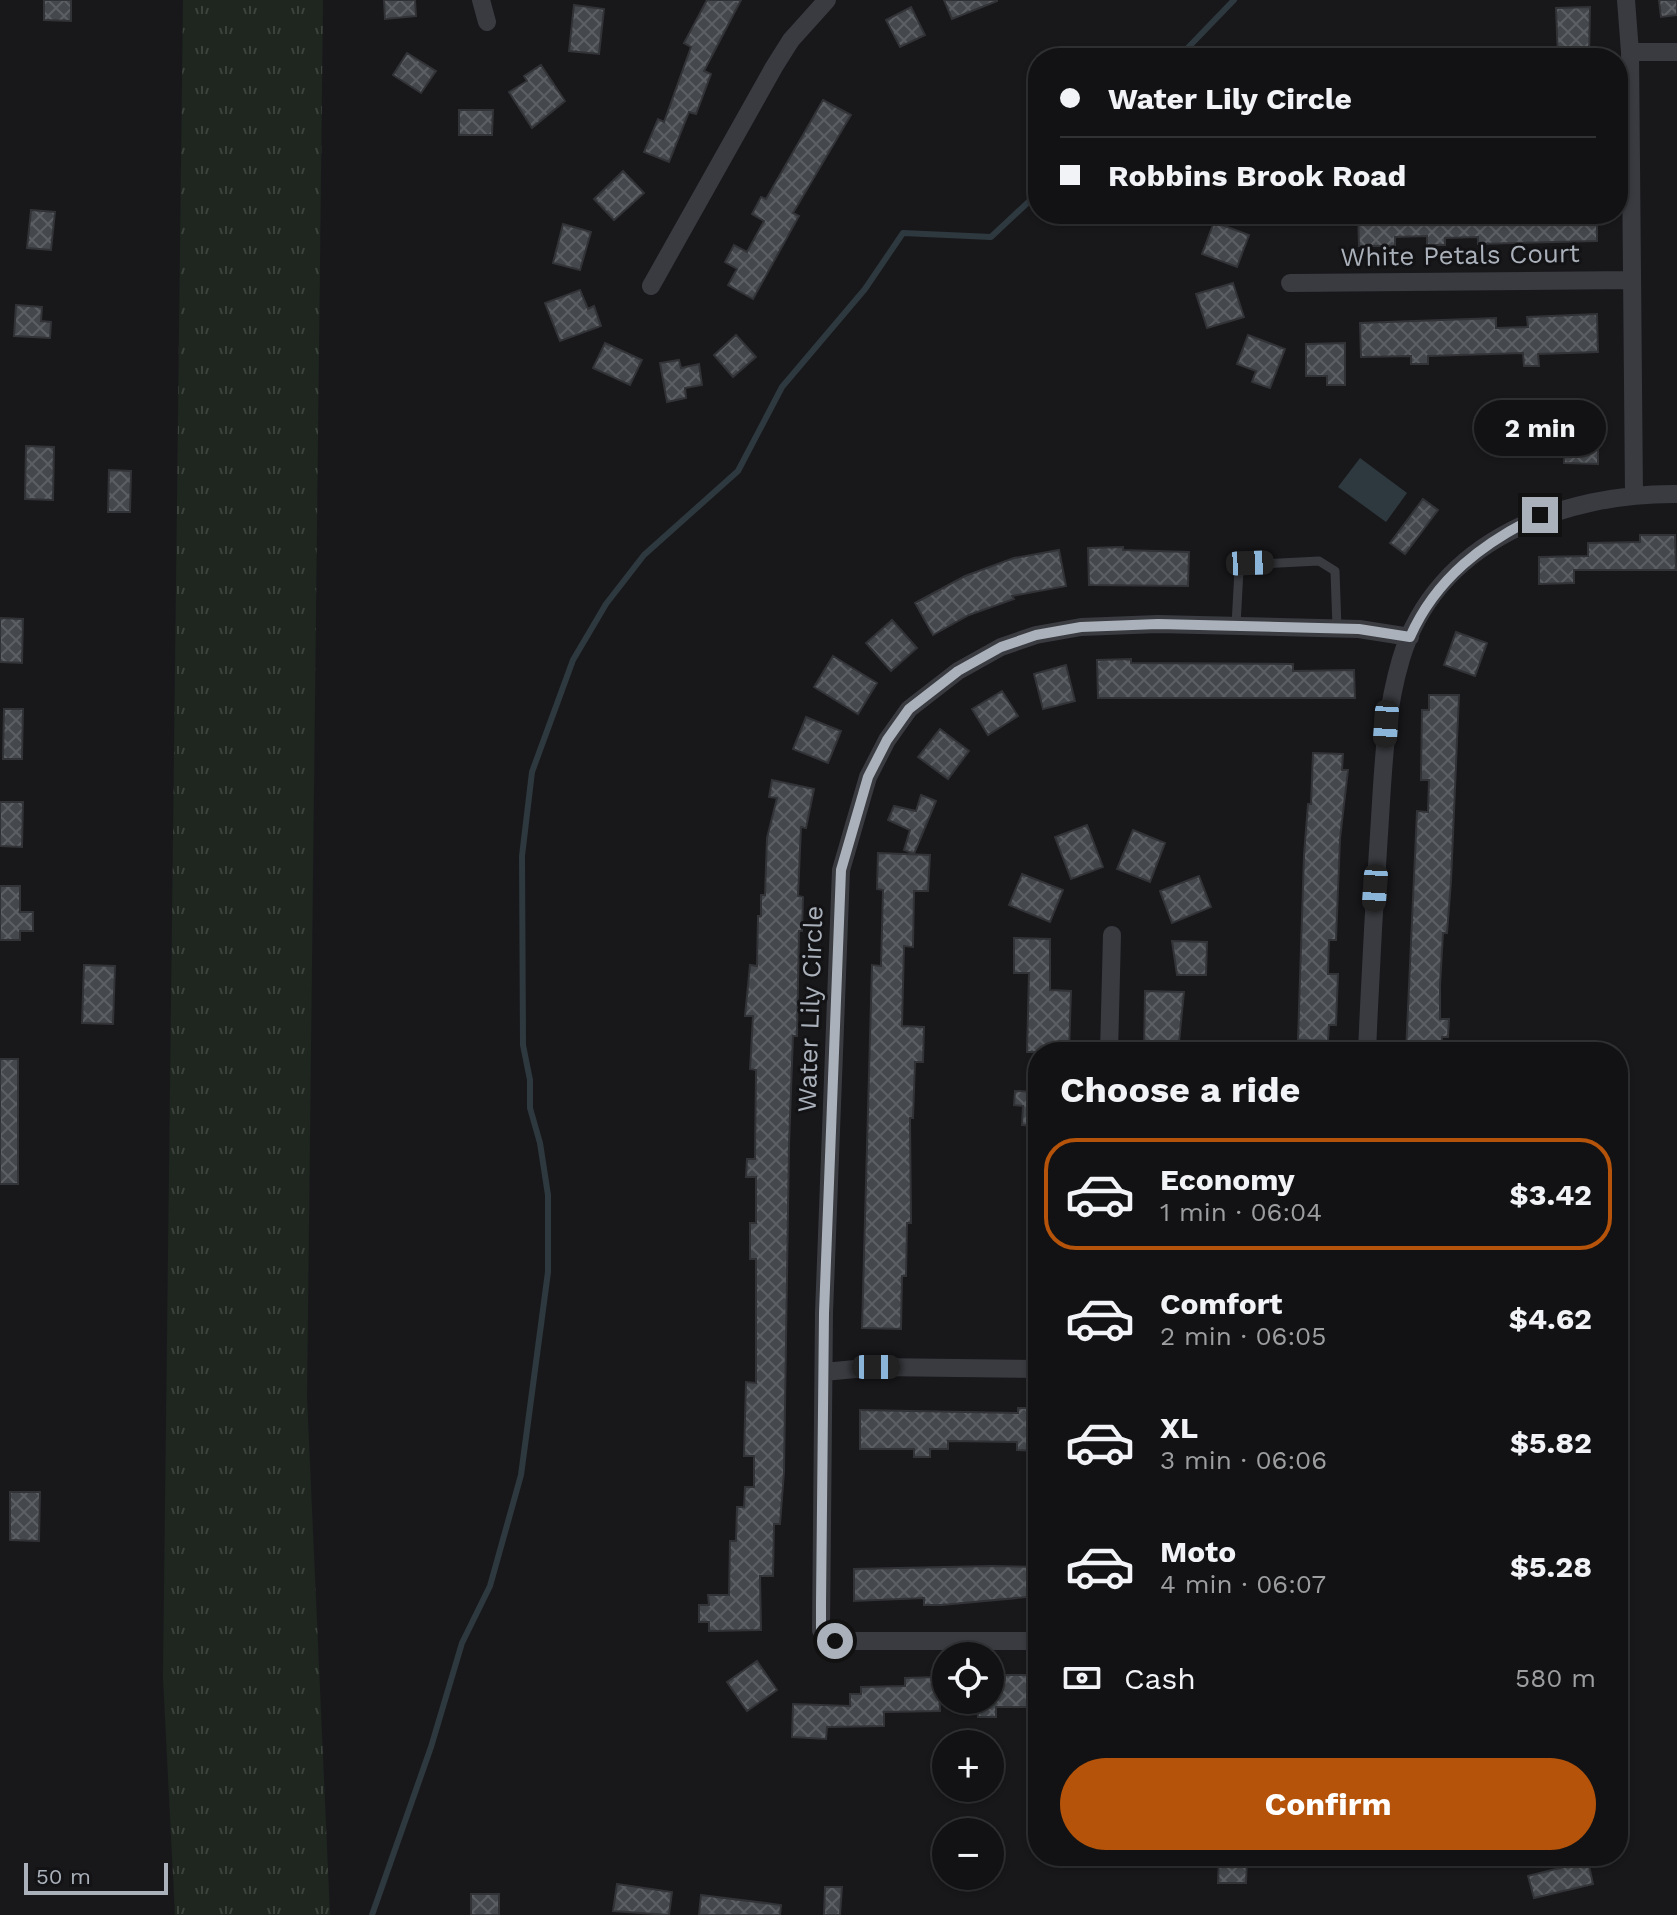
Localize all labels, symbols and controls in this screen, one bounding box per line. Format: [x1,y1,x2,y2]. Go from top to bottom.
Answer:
text: Water Lily Circle [1108,81,1352,116]
text: Robbins Brook Road [1108,158,1406,193]
street label: White Petals Court [1340,238,1580,272]
callout: 2 min [1474,399,1606,455]
text: 2 min [1504,413,1576,443]
route end [1522,497,1558,533]
car [1226,550,1274,576]
car [1372,699,1400,749]
car [1361,863,1389,913]
street label: Water Lily Circle [791,905,829,1113]
text: Choose a ride [1060,1069,1300,1111]
icon: car [1064,1158,1136,1230]
text: Economy [1160,1162,1295,1197]
text: $3.42 [1510,1177,1592,1212]
text: 1 min · 06:04 [1160,1197,1322,1227]
icon: car [1064,1282,1136,1354]
text: Comfort [1160,1286,1282,1321]
text: $4.62 [1509,1301,1592,1336]
text: 2 min · 06:05 [1160,1321,1326,1351]
car [852,1355,900,1379]
icon: car [1064,1406,1136,1478]
text: XL [1160,1410,1198,1445]
text: $5.82 [1510,1425,1592,1460]
text: 3 min · 06:06 [1160,1445,1327,1475]
icon: car [1064,1530,1136,1602]
text: Moto [1160,1534,1236,1569]
text: $5.28 [1510,1549,1592,1584]
text: 4 min · 06:07 [1160,1569,1326,1599]
route start [817,1623,853,1659]
map controls [932,1642,1004,1890]
button: locate [932,1642,1004,1714]
icon: cash [1060,1656,1104,1700]
text: Cash [1124,1661,1196,1696]
text: 580 m [1515,1663,1596,1693]
button: + [932,1730,1004,1802]
button: Confirm [1060,1758,1596,1850]
button: − [932,1818,1004,1890]
scale bar [24,1859,168,1895]
text: 50 m [36,1864,91,1889]

